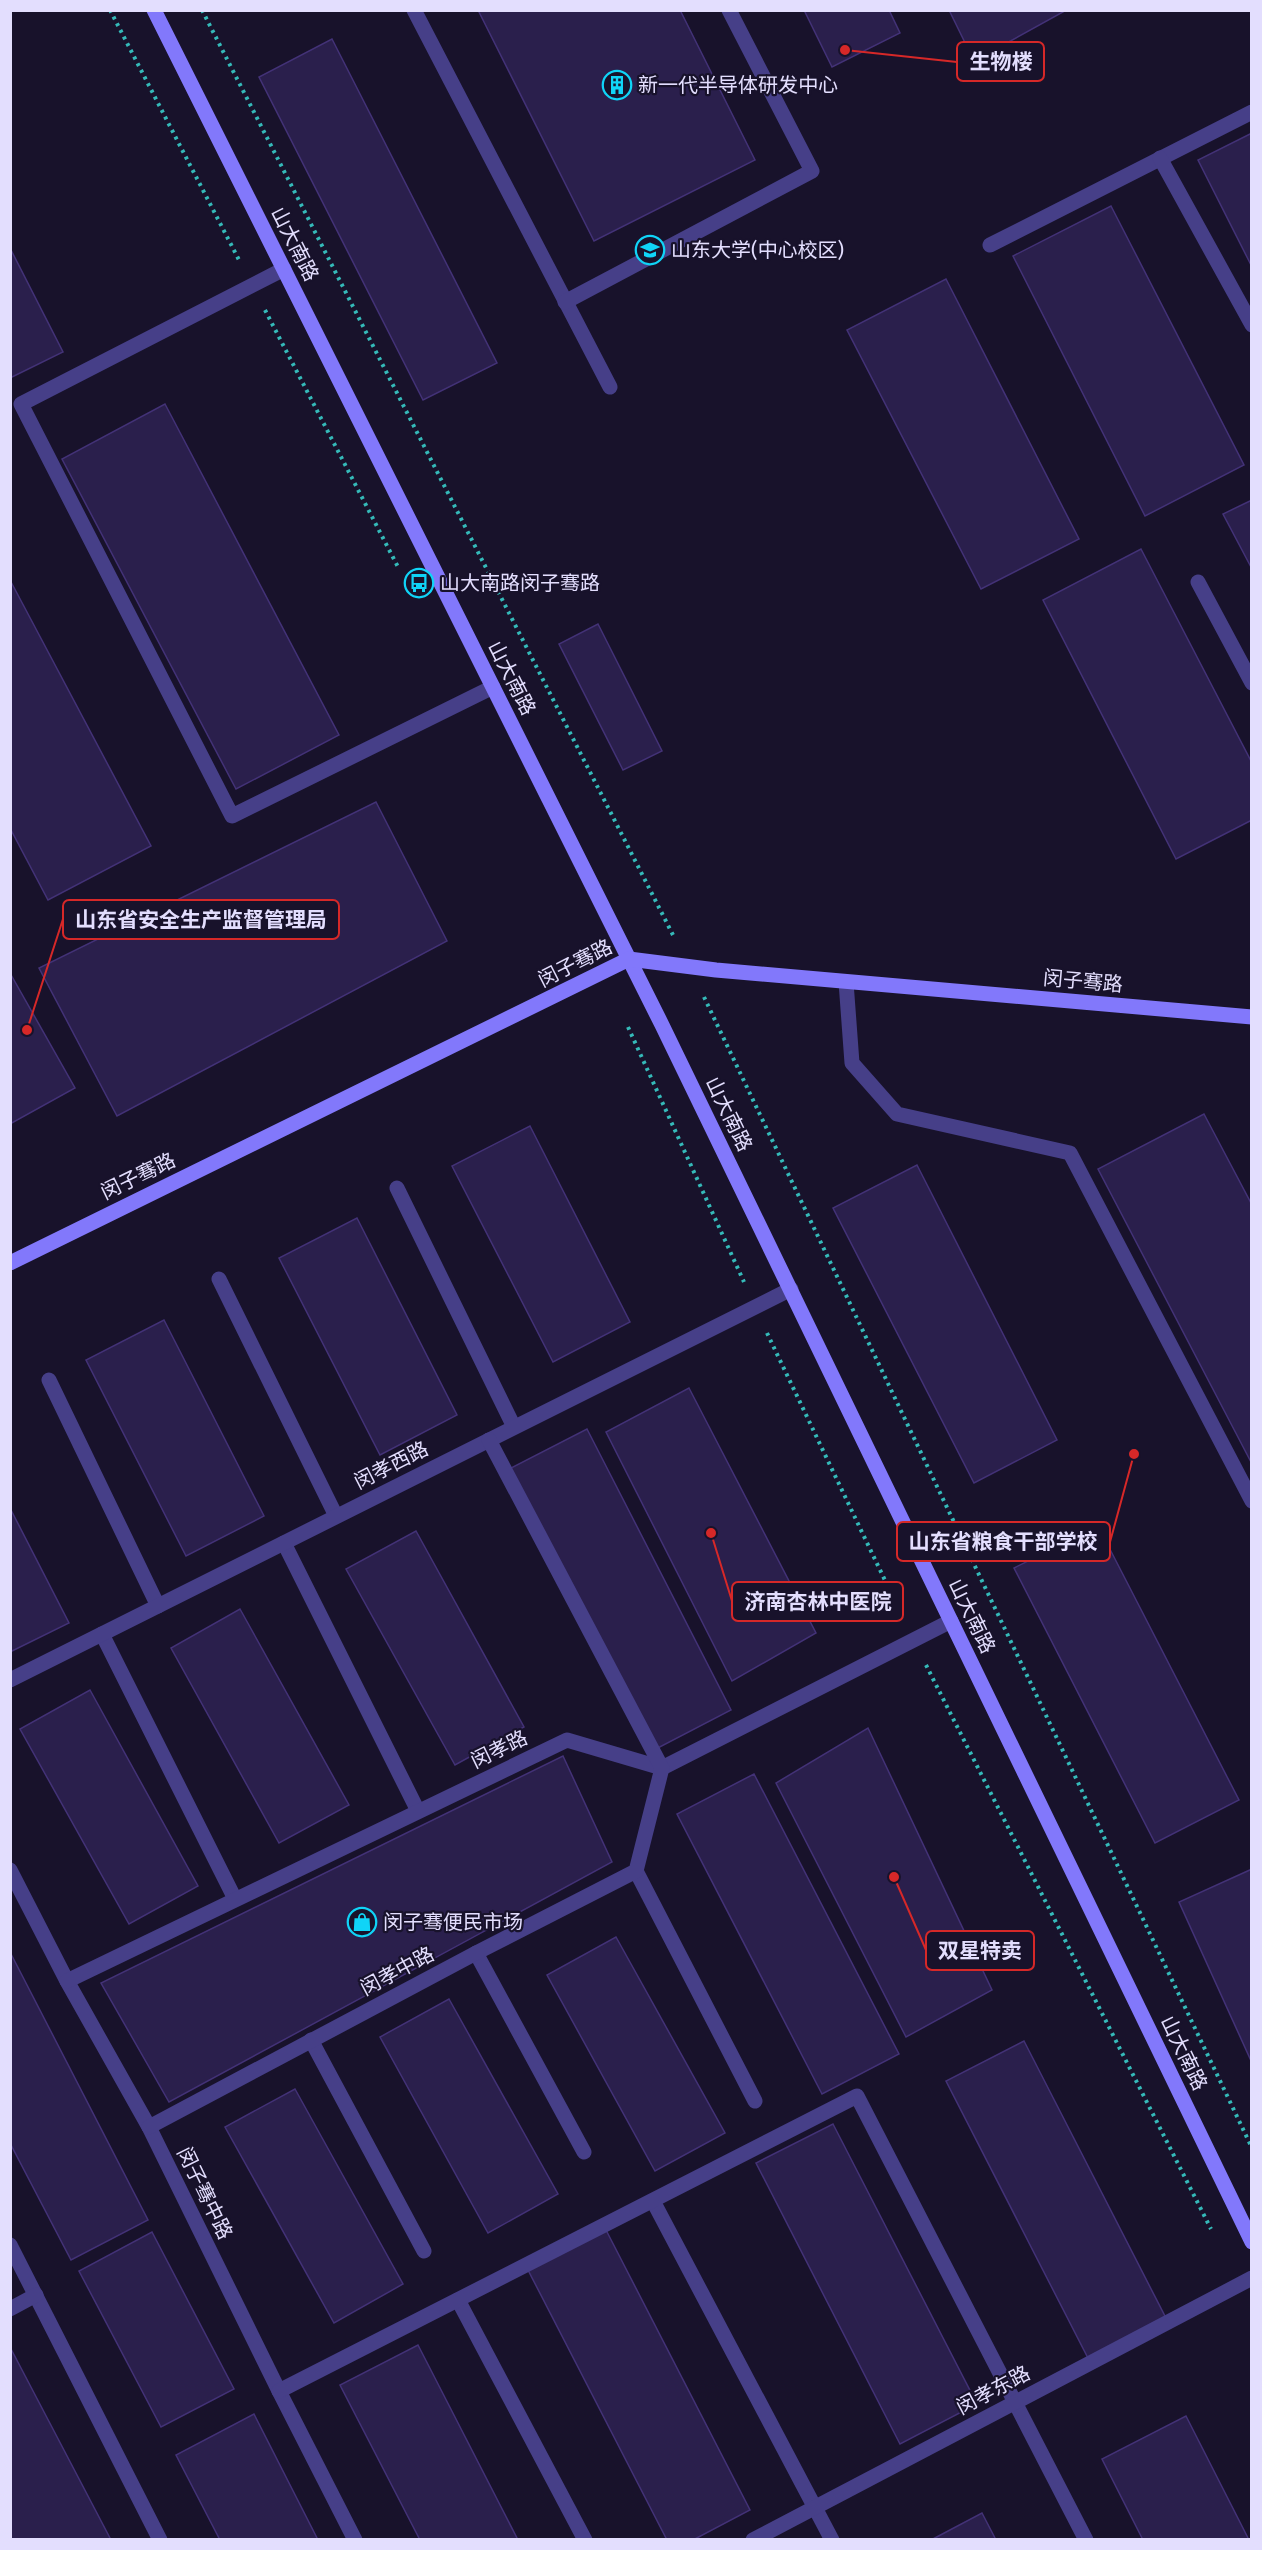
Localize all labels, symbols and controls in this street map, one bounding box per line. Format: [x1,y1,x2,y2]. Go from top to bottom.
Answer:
callout: 生物楼 [957,42,1044,81]
text: 生物楼 [970,49,1033,75]
building icon: 新一代半导体研发中心 [601,69,633,101]
place label: 新一代半导体研发中心 [638,73,838,97]
street label: 山大南路 [266,203,324,285]
school or university icon: 山东大学(中心校区) [634,234,666,266]
place label: 山东大学(中心校区) [671,238,844,262]
bus stop icon: 山大南路闵子骞路 [403,567,435,599]
place label: 山大南路闵子骞路 [440,571,600,595]
street label: 山大南路 [483,637,541,719]
callout: 山东省安全生产监督管理局 [63,900,339,939]
text: 山东省安全生产监督管理局 [75,907,327,933]
street label: 闵子骞路 [534,934,616,992]
street label: 闵子骞路 [1042,966,1124,996]
street label: 山大南路 [701,1073,757,1155]
street label: 闵子骞路 [97,1148,179,1204]
street label: 闵孝西路 [350,1436,432,1494]
callout: 山东省粮食干部学校 [897,1522,1110,1561]
text: 山东省粮食干部学校 [909,1529,1098,1555]
street label: 山大南路 [944,1575,1000,1657]
callout: 济南杏林中医院 [732,1582,903,1621]
text: 济南杏林中医院 [745,1589,892,1615]
street label: 闵孝路 [467,1725,531,1773]
shop icon: 闵子骞便民市场 [346,1906,378,1938]
place label: 闵子骞便民市场 [383,1910,523,1934]
callout: 双星特卖 [926,1931,1034,1970]
text: 双星特卖 [938,1938,1022,1964]
street label: 闵孝中路 [356,1942,438,2000]
street label: 山大南路 [1156,2012,1212,2094]
street label: 闵子骞中路 [172,2143,238,2243]
street label: 闵孝东路 [952,2361,1034,2419]

